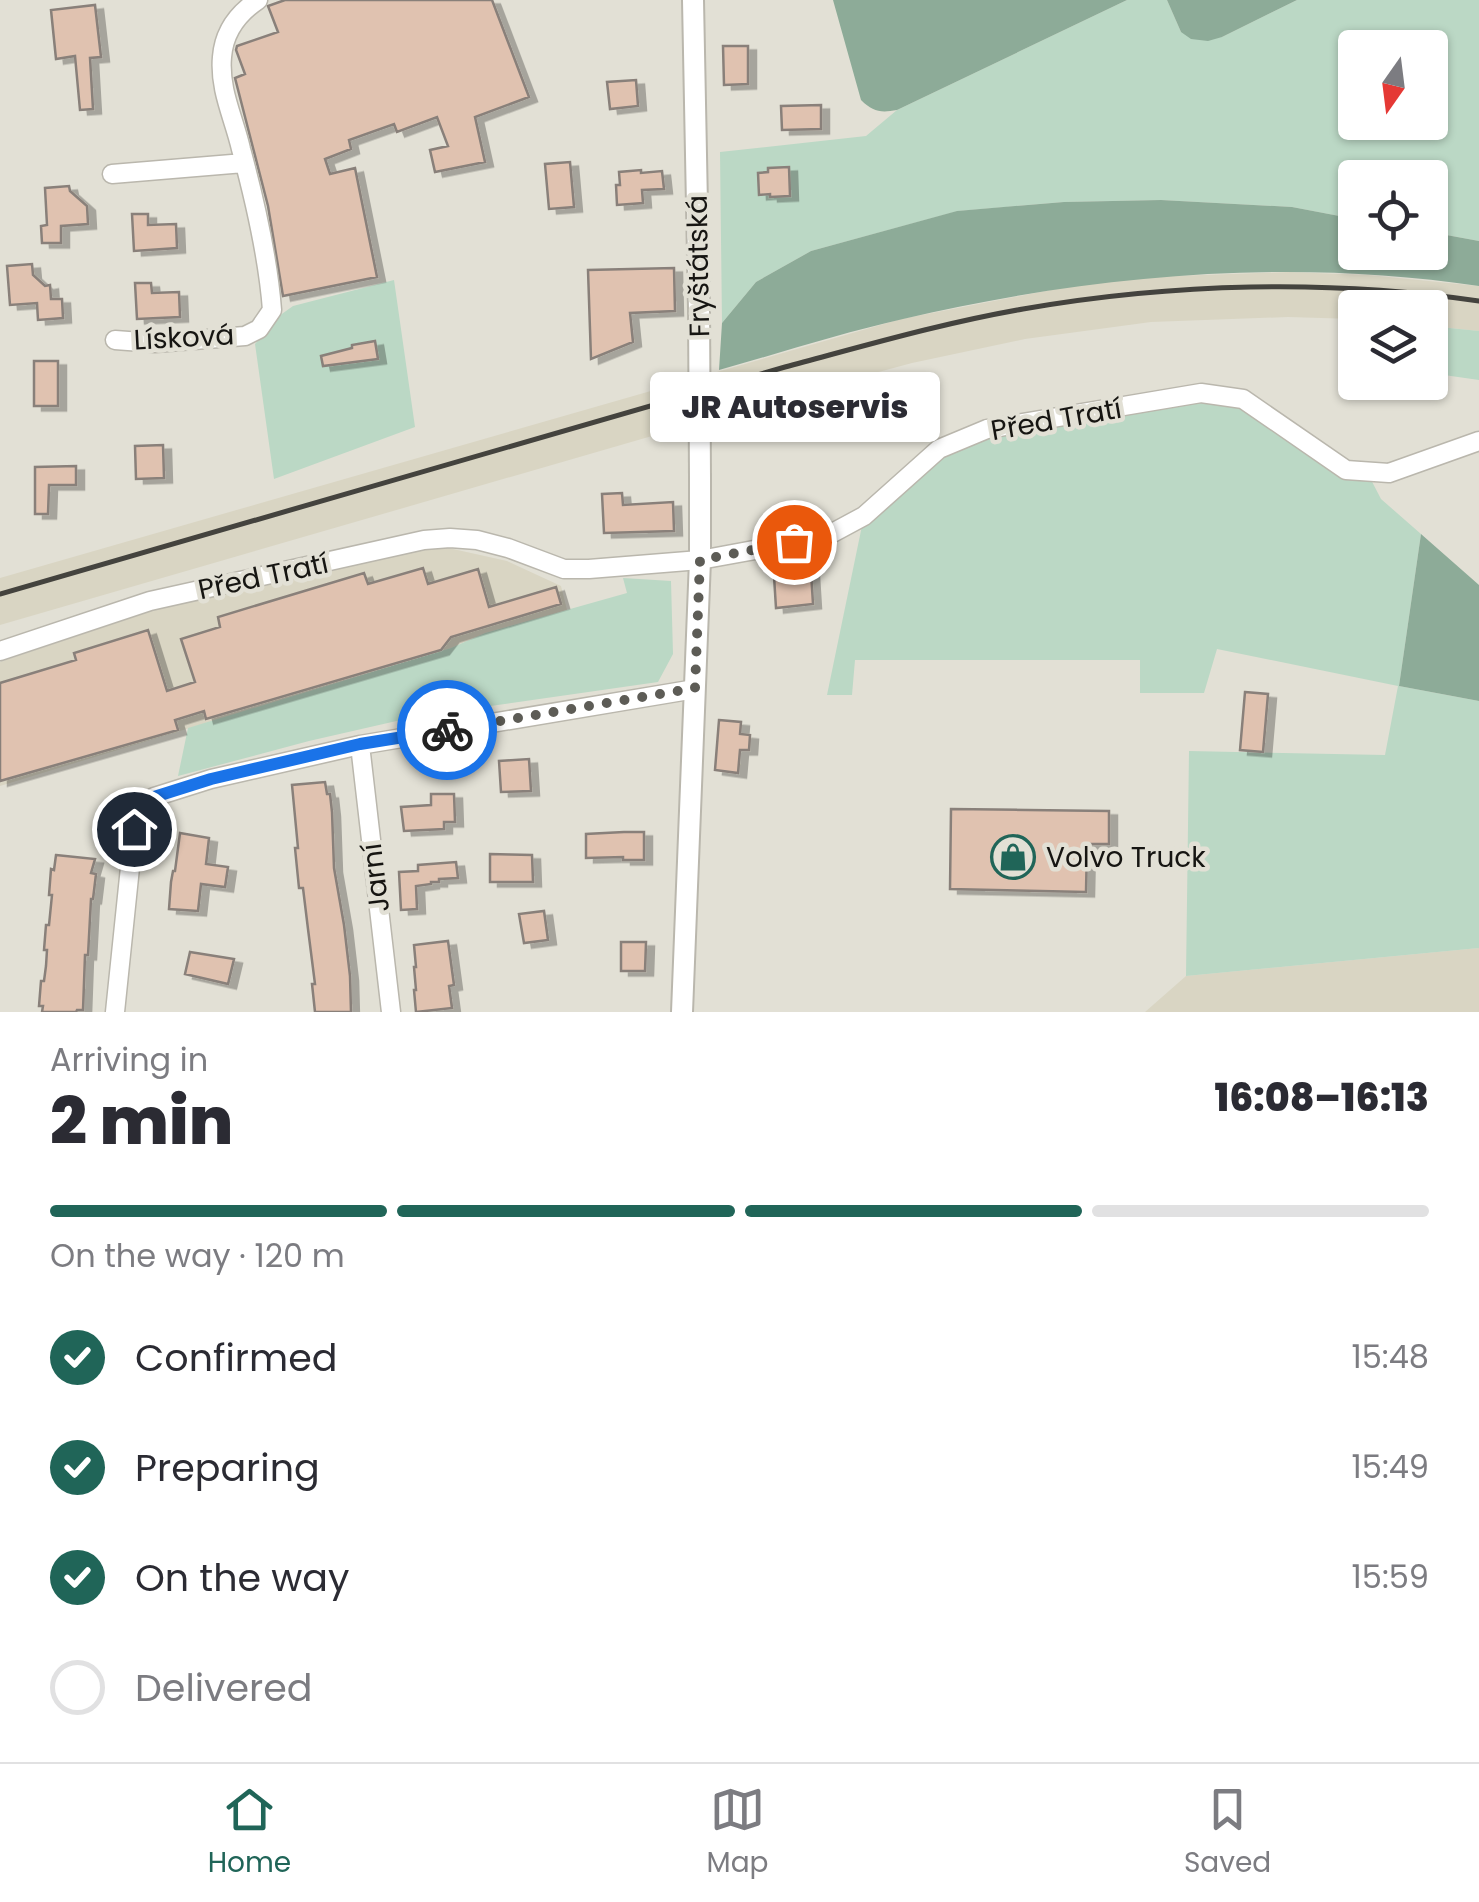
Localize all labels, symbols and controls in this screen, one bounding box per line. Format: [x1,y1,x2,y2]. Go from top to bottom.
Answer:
north arrow [1338,30,1448,140]
map controls [1338,30,1448,400]
button: locate [1338,160,1448,270]
street label: Fryštátská [678,195,719,337]
button: layers [1338,290,1448,400]
street label: Lísková [133,315,235,360]
callout: JR Autoservis [649,372,939,442]
text: JR Autoservis [682,384,908,429]
street label: Před Tratí [988,389,1125,450]
pin [752,500,837,585]
icon: bag [767,515,822,570]
street label: Před Tratí [194,544,332,609]
courier [397,680,497,780]
icon: bike [420,703,475,758]
pin [92,787,177,872]
icon: home [107,802,162,857]
shop icon: Volvo Truck [990,834,1036,880]
place label: Volvo Truck [1046,838,1206,877]
street label: Jarní [352,841,399,915]
text: Arriving in [50,1037,208,1082]
text: 16:08–16:13 [1215,1071,1429,1124]
text: 2 min [50,1076,233,1167]
text: On the way · 120 m [50,1233,345,1278]
icon: check [50,1330,105,1385]
text: Confirmed [135,1331,337,1384]
text: 15:48 [1352,1334,1429,1379]
icon: check [50,1440,105,1495]
text: Preparing [135,1441,320,1494]
text: 15:49 [1352,1444,1429,1489]
icon: check [50,1550,105,1605]
text: On the way [135,1551,349,1604]
text: 15:59 [1352,1554,1429,1599]
text: Delivered [135,1661,312,1714]
tab: Home [208,1782,291,1884]
tab: Map [707,1782,769,1884]
tab: Saved [1184,1782,1271,1884]

